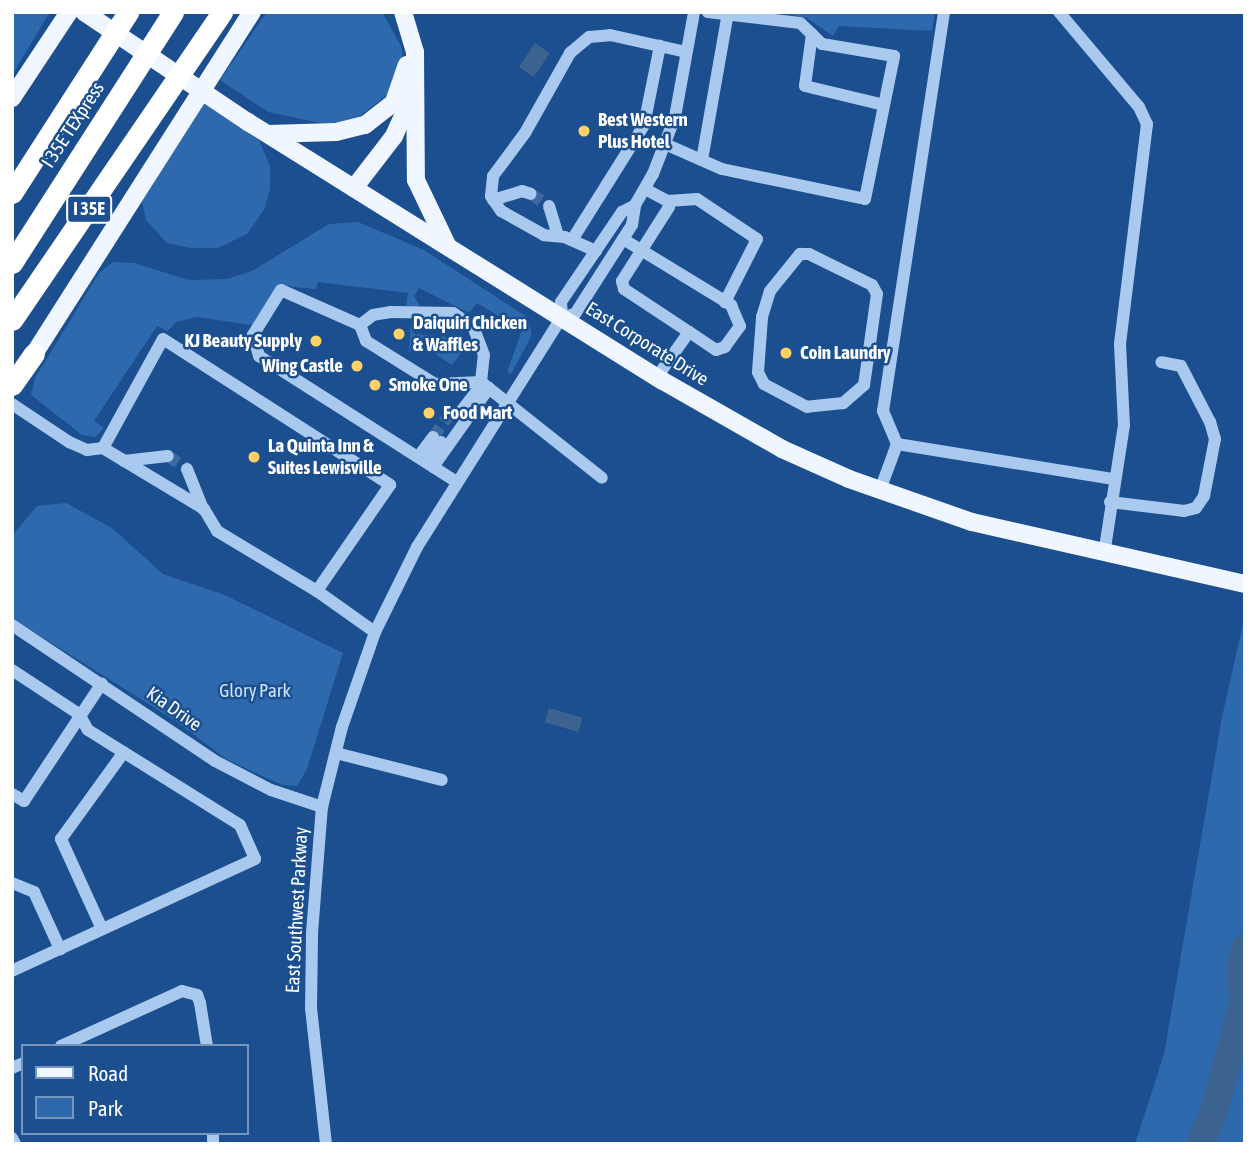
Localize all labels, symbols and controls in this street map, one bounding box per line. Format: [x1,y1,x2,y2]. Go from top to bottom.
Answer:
street label: I 35E TEXpress [37,78,109,172]
place label: Best Western Plus Hotel [598,109,688,153]
marker: Best Western Plus Hotel [576,123,592,139]
road number: I 35E [64,194,114,224]
street label: East Corporate Drive [582,297,712,391]
place label: Daiquiri Chicken & Waffles [413,312,527,356]
marker: Daiquiri Chicken & Waffles [391,326,407,342]
place label: KJ Beauty Supply [185,330,302,352]
marker: KJ Beauty Supply [308,333,324,349]
place label: Coin Laundry [800,342,891,364]
marker: Coin Laundry [778,345,794,361]
place label: Wing Castle [262,355,343,377]
marker: Wing Castle [349,358,365,374]
place label: Smoke One [389,374,468,396]
marker: Smoke One [367,377,383,393]
place label: Food Mart [443,402,512,424]
marker: Food Mart [421,405,437,421]
place label: La Quinta Inn & Suites Lewisville [268,435,382,479]
marker: La Quinta Inn & Suites Lewisville [246,449,262,465]
park label: Glory Park [219,680,291,702]
street label: Kia Drive [142,682,206,736]
street label: East Southwest Parkway [281,826,313,994]
legend [21,1044,248,1135]
text: Road [88,1061,128,1085]
text: Park [88,1096,123,1120]

